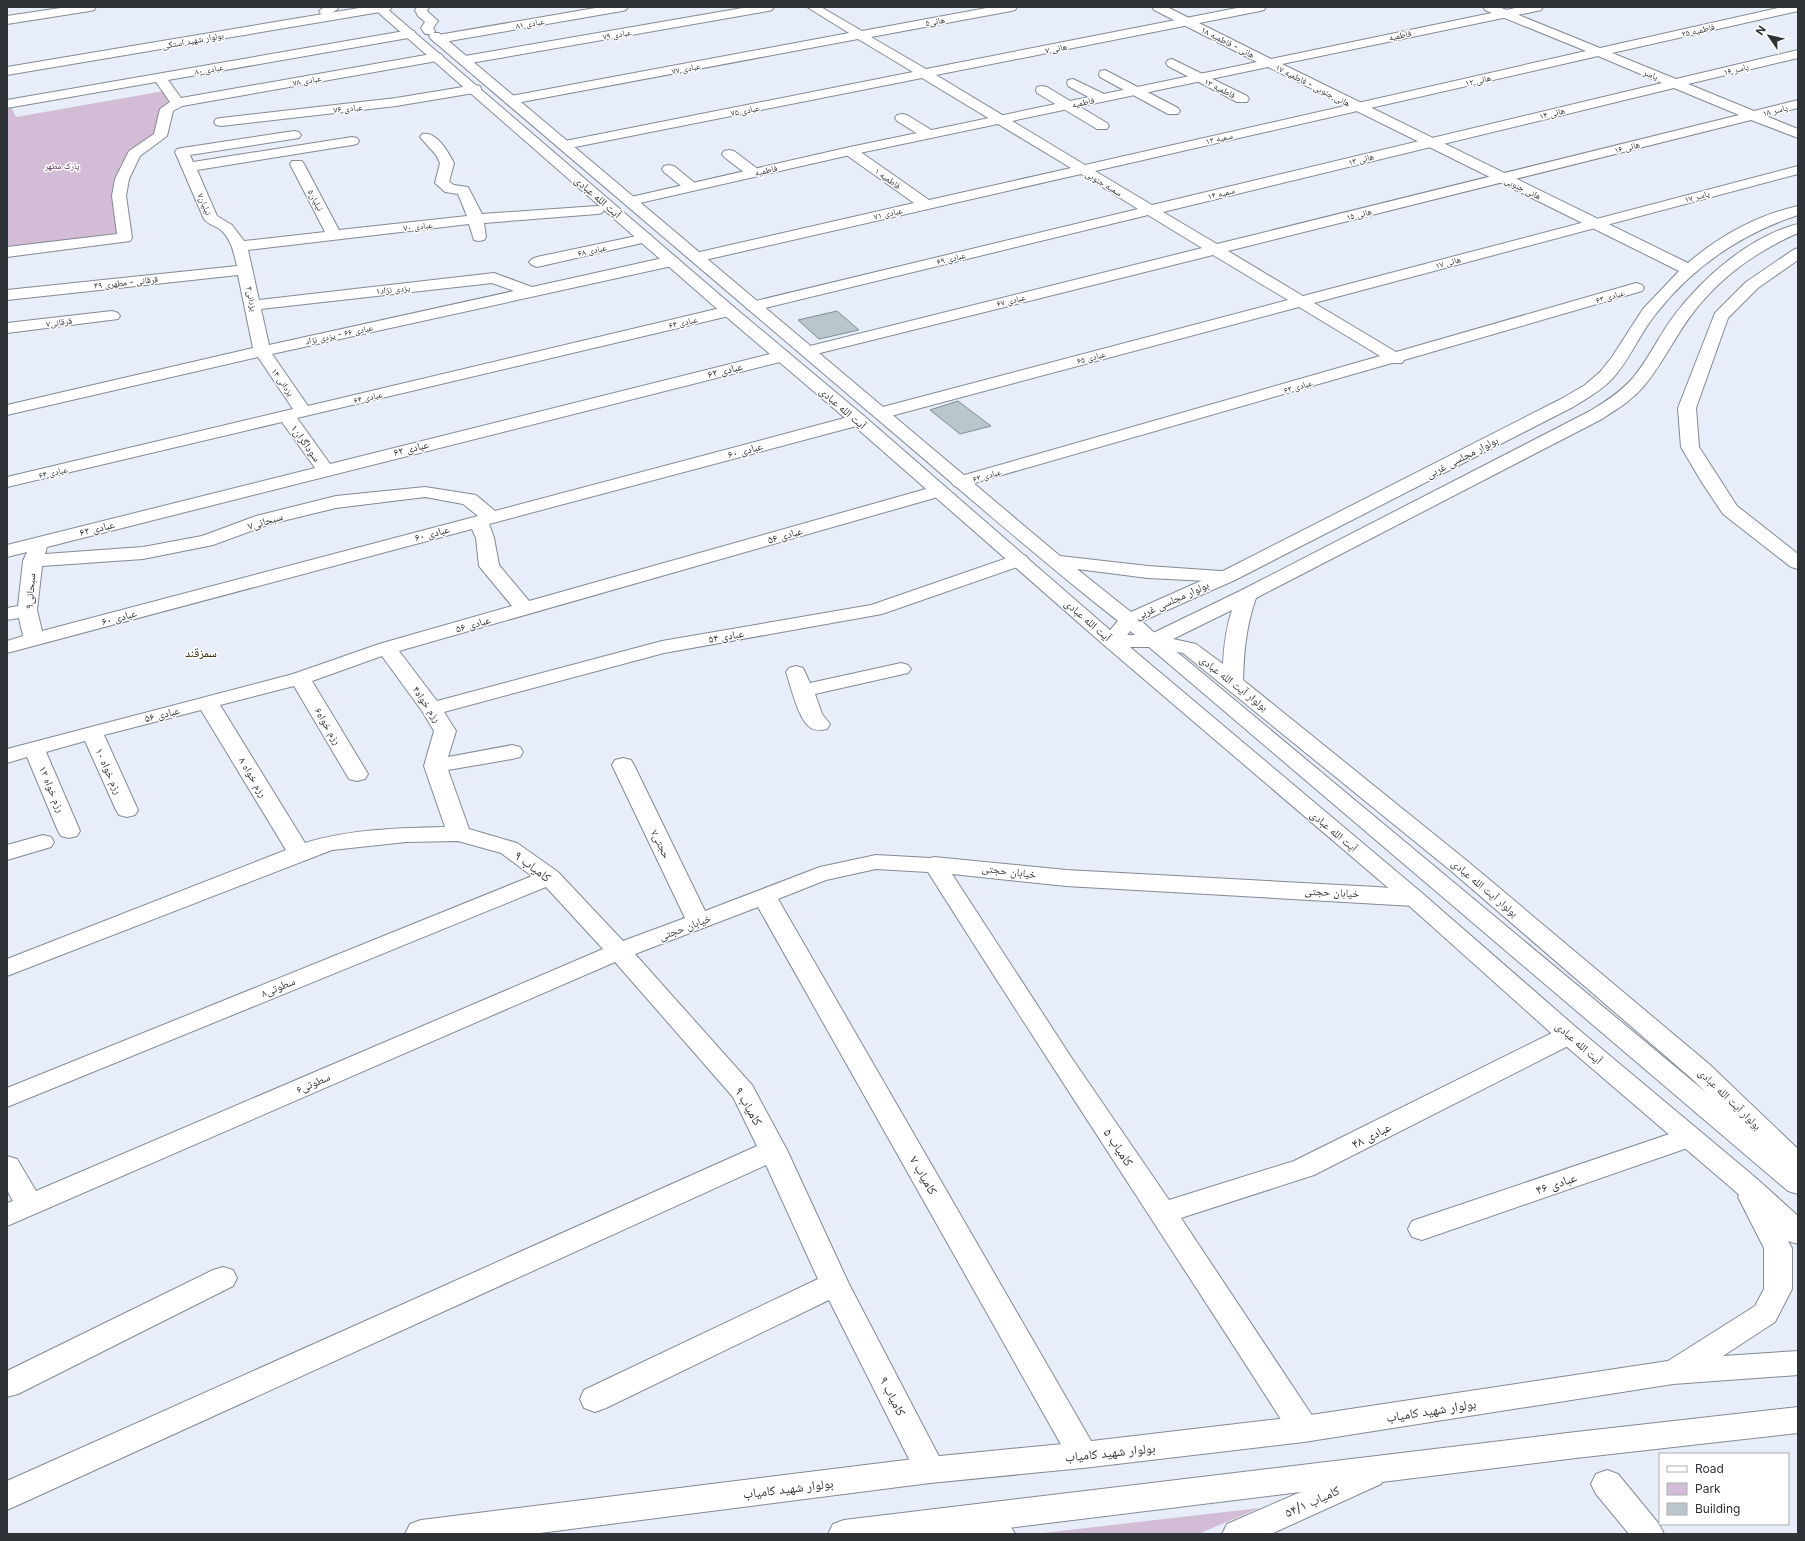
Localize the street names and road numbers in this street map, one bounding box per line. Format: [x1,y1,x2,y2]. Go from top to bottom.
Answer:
street label: هانی۵ [924,14,946,28]
street label: عبادی ۸۱ [515,15,546,31]
street label: فاطمیه ۲۵ [1680,21,1716,39]
street label: هانی - فاطمیه ۱۸ [1199,24,1257,60]
street label: عبادی ۷۹ [602,26,633,42]
street label: فاطمیه [1388,27,1413,43]
street label: بولوار شهید استکی [162,29,225,51]
street label: هانی ۷ [1044,40,1068,56]
street label: عبادی ۷۷ [671,60,702,76]
street label: عبادی ۸۰ [194,61,225,77]
street label: هانی جنوبی - فاطمیه ۱۷ [1274,61,1352,109]
street label: یاسر ۱۶ [1722,61,1750,78]
street label: یاسر [1641,66,1660,82]
street label: عبادی ۷۸ [292,72,323,88]
street label: هانی ۱۲ [1464,72,1492,88]
street label: فاطمیه ۱۳ [1202,75,1238,101]
street label: فاطمیه [1071,94,1096,110]
street label: عبادی ۷۶ [333,101,364,115]
street label: عبادی ۷۵ [730,102,761,118]
street label: یاسر ۱۸ [1761,102,1789,119]
street label: هانی ۱۴ [1538,104,1566,121]
street label: سمیه ۱۲ [1204,130,1234,147]
street label: هانی ۱۶ [1613,138,1641,155]
street label: هانی ۱۳ [1347,150,1375,167]
street label: فاطمیه [754,162,779,178]
street label: فاطمیه ۱ [873,165,903,191]
street label: سمیه جنوبی [1084,168,1124,198]
street label: آیت الله عبادی [572,173,624,221]
street label: هانی جنوبی [1503,174,1543,202]
street label: سمیه ۱۴ [1206,184,1236,202]
street label: نیلیان۵ [306,187,326,213]
street label: یاسر ۱۷ [1683,187,1711,205]
street label: نیلیان۷ [195,191,215,217]
street label: عبادی ۷۱ [872,204,904,222]
street label: هانی ۱۵ [1345,205,1373,222]
street label: عبادی ۷۰ [403,219,434,234]
street label: عبادی ۶۸ [576,241,608,259]
street label: عبادی ۶۹ [935,249,967,267]
street label: هانی ۱۷ [1434,253,1462,271]
street label: قرقانی - مطهری ۴۹ [93,273,159,291]
street label: یزدی نژاد۱ [375,282,411,296]
street label: یزدانی۳ [244,286,260,313]
street label: عبادی ۶۳ [1594,287,1626,306]
street label: عبادی ۶۷ [995,291,1027,309]
street label: عبادی ۶۴ [667,313,699,331]
street label: قرقانی۷ [45,315,73,329]
street label: عبادی ۶۶ - یزدی نژاد [304,321,374,347]
street label: عبادی ۶۵ [1075,348,1107,366]
street label: عبادی ۶۲ [706,359,745,381]
street label: یزدانی ۱۴ [269,366,297,398]
street label: عبادی ۶۳ [1282,377,1314,396]
street label: آیت الله عبادی [817,384,869,432]
street label: عبادی ۶۴ [352,388,384,406]
street label: سوداگران۱ [288,422,324,464]
street label: بولوار مجلسی غربی [1424,433,1500,481]
street label: عبادی ۶۲ [392,437,431,459]
street label: عبادی ۶۰ [726,438,765,461]
street label: عبادی ۶۴ [37,463,69,481]
street label: عبادی ۶۳ [971,466,1003,485]
street label: سبحانی۷ [246,509,284,533]
street label: عبادی ۶۲ [78,517,117,539]
street label: عبادی ۶۰ [413,521,452,544]
street label: عبادی ۵۶ [766,523,805,547]
street label: سبحانی۹ [22,573,38,609]
street label: بولوار مجلسی غربی [1133,578,1211,622]
street label: آیت الله عبادی [1062,596,1114,644]
street label: عبادی ۶۰ [100,605,139,628]
street label: عبادی ۵۶ [454,612,493,636]
street label: عبادی ۵۴ [707,626,745,646]
street label: بولوار آیت الله عبادی [1197,652,1271,714]
street label: رزم خواه۴ [409,683,445,725]
street label: عبادی ۵۶ [143,703,182,725]
street label: رزم خواه۶ [311,705,345,747]
street label: رزم خواه ۱۰ [93,746,125,796]
street label: رزم خواه ۸ [236,754,270,800]
street label: رزم خواه ۱۲ [36,764,68,814]
street label: آیت الله عبادی [1308,807,1361,855]
street label: حجتی۷ [648,827,674,861]
street label: کامیاب ۹ [511,847,555,886]
street label: بولوار آیت الله عبادی [1449,856,1521,920]
street label: خیابان حجتی [981,861,1037,881]
street label: خیابان حجتی [1304,884,1360,900]
street label: خیابان حجتی [657,911,713,943]
street label: سطوتی۸ [259,974,297,1000]
street label: آیت الله عبادی [1553,1019,1605,1067]
street label: بولوار آیت الله عبادی [1695,1065,1765,1133]
street label: سطوتی۶ [294,1070,332,1096]
street label: کامیاب ۹ [731,1084,767,1129]
street label: عبادی ۴۸ [1348,1118,1394,1153]
street label: کامیاب ۵ [1100,1125,1138,1170]
street label: کامیاب ۷ [906,1153,942,1198]
street label: عبادی ۴۶ [1533,1168,1579,1198]
street label: کامیاب ۹ [876,1374,910,1419]
street label: بولوار شهید کامیاب [1385,1395,1477,1426]
street label: بولوار شهید کامیاب [1064,1439,1156,1466]
street label: بولوار شهید کامیاب [742,1475,834,1502]
street label: کامیاب ۵۴/۱ [1282,1482,1343,1521]

